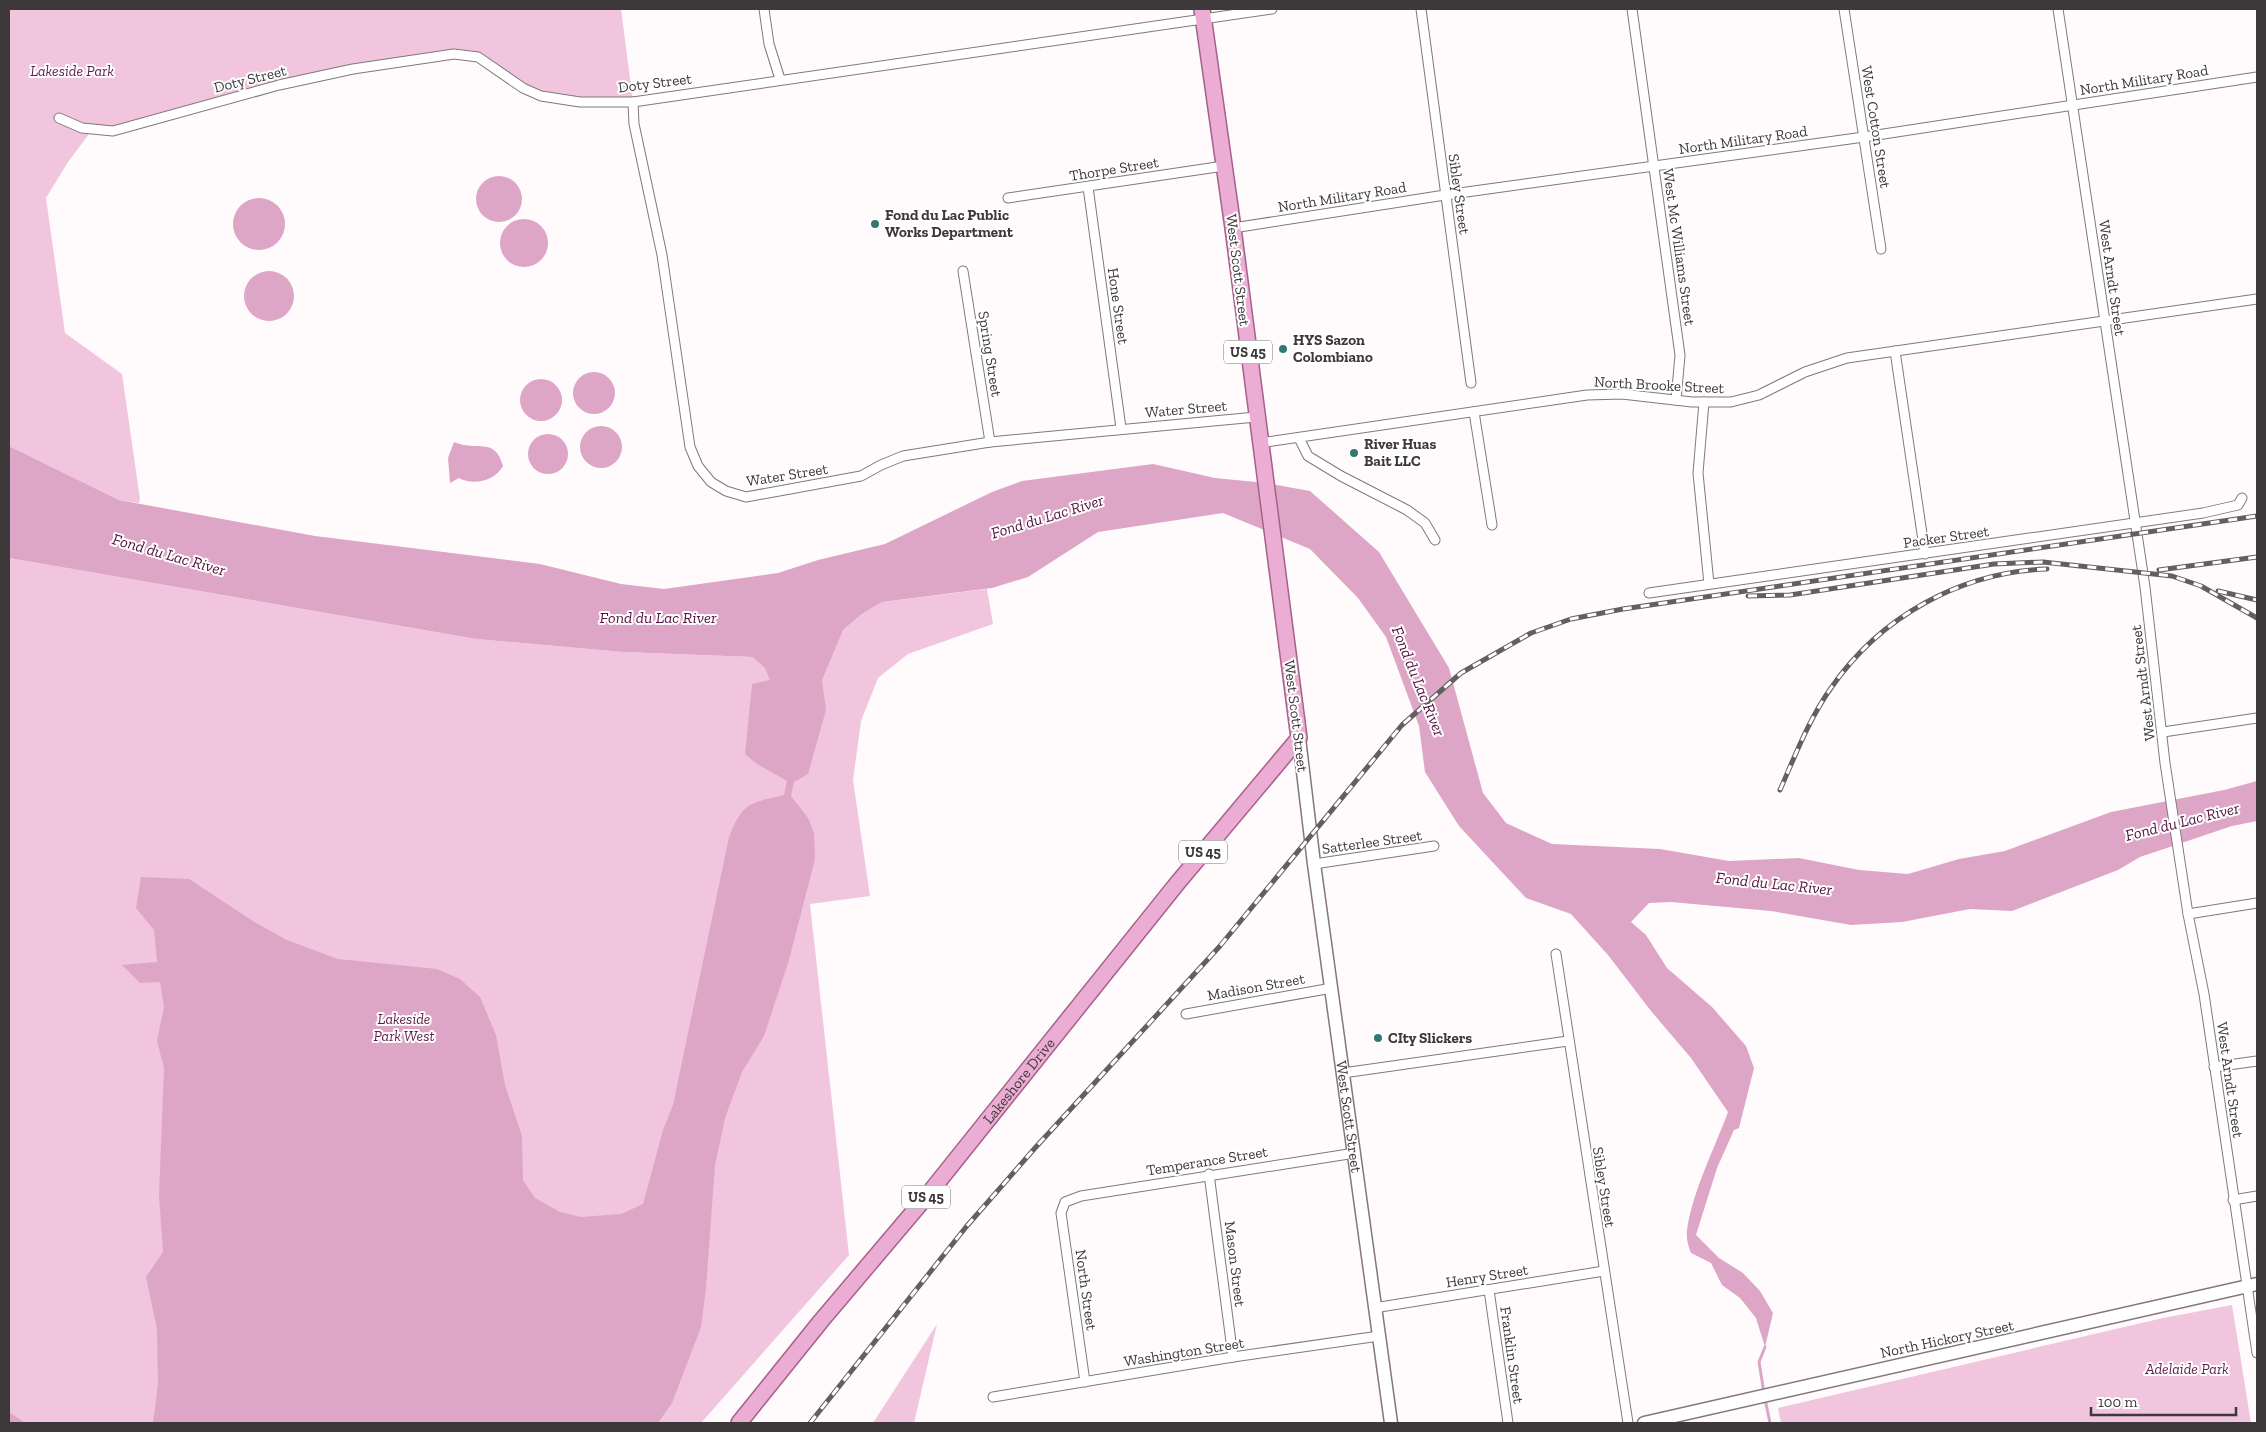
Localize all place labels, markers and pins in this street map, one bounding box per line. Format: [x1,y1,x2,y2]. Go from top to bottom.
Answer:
place label: Fond du Lac Public Works Department [885,206,1014,241]
marker: Fond du Lac Public Works Department [869,218,881,230]
place label: HYS Sazon Colombiano [1293,331,1373,366]
marker: HYS Sazon Colombiano [1277,343,1289,355]
place label: River Huas Bait LLC [1364,435,1436,470]
marker: River Huas Bait LLC [1348,447,1360,459]
place label: CIty Slickers [1388,1029,1472,1047]
marker: CIty Slickers [1372,1032,1384,1044]

